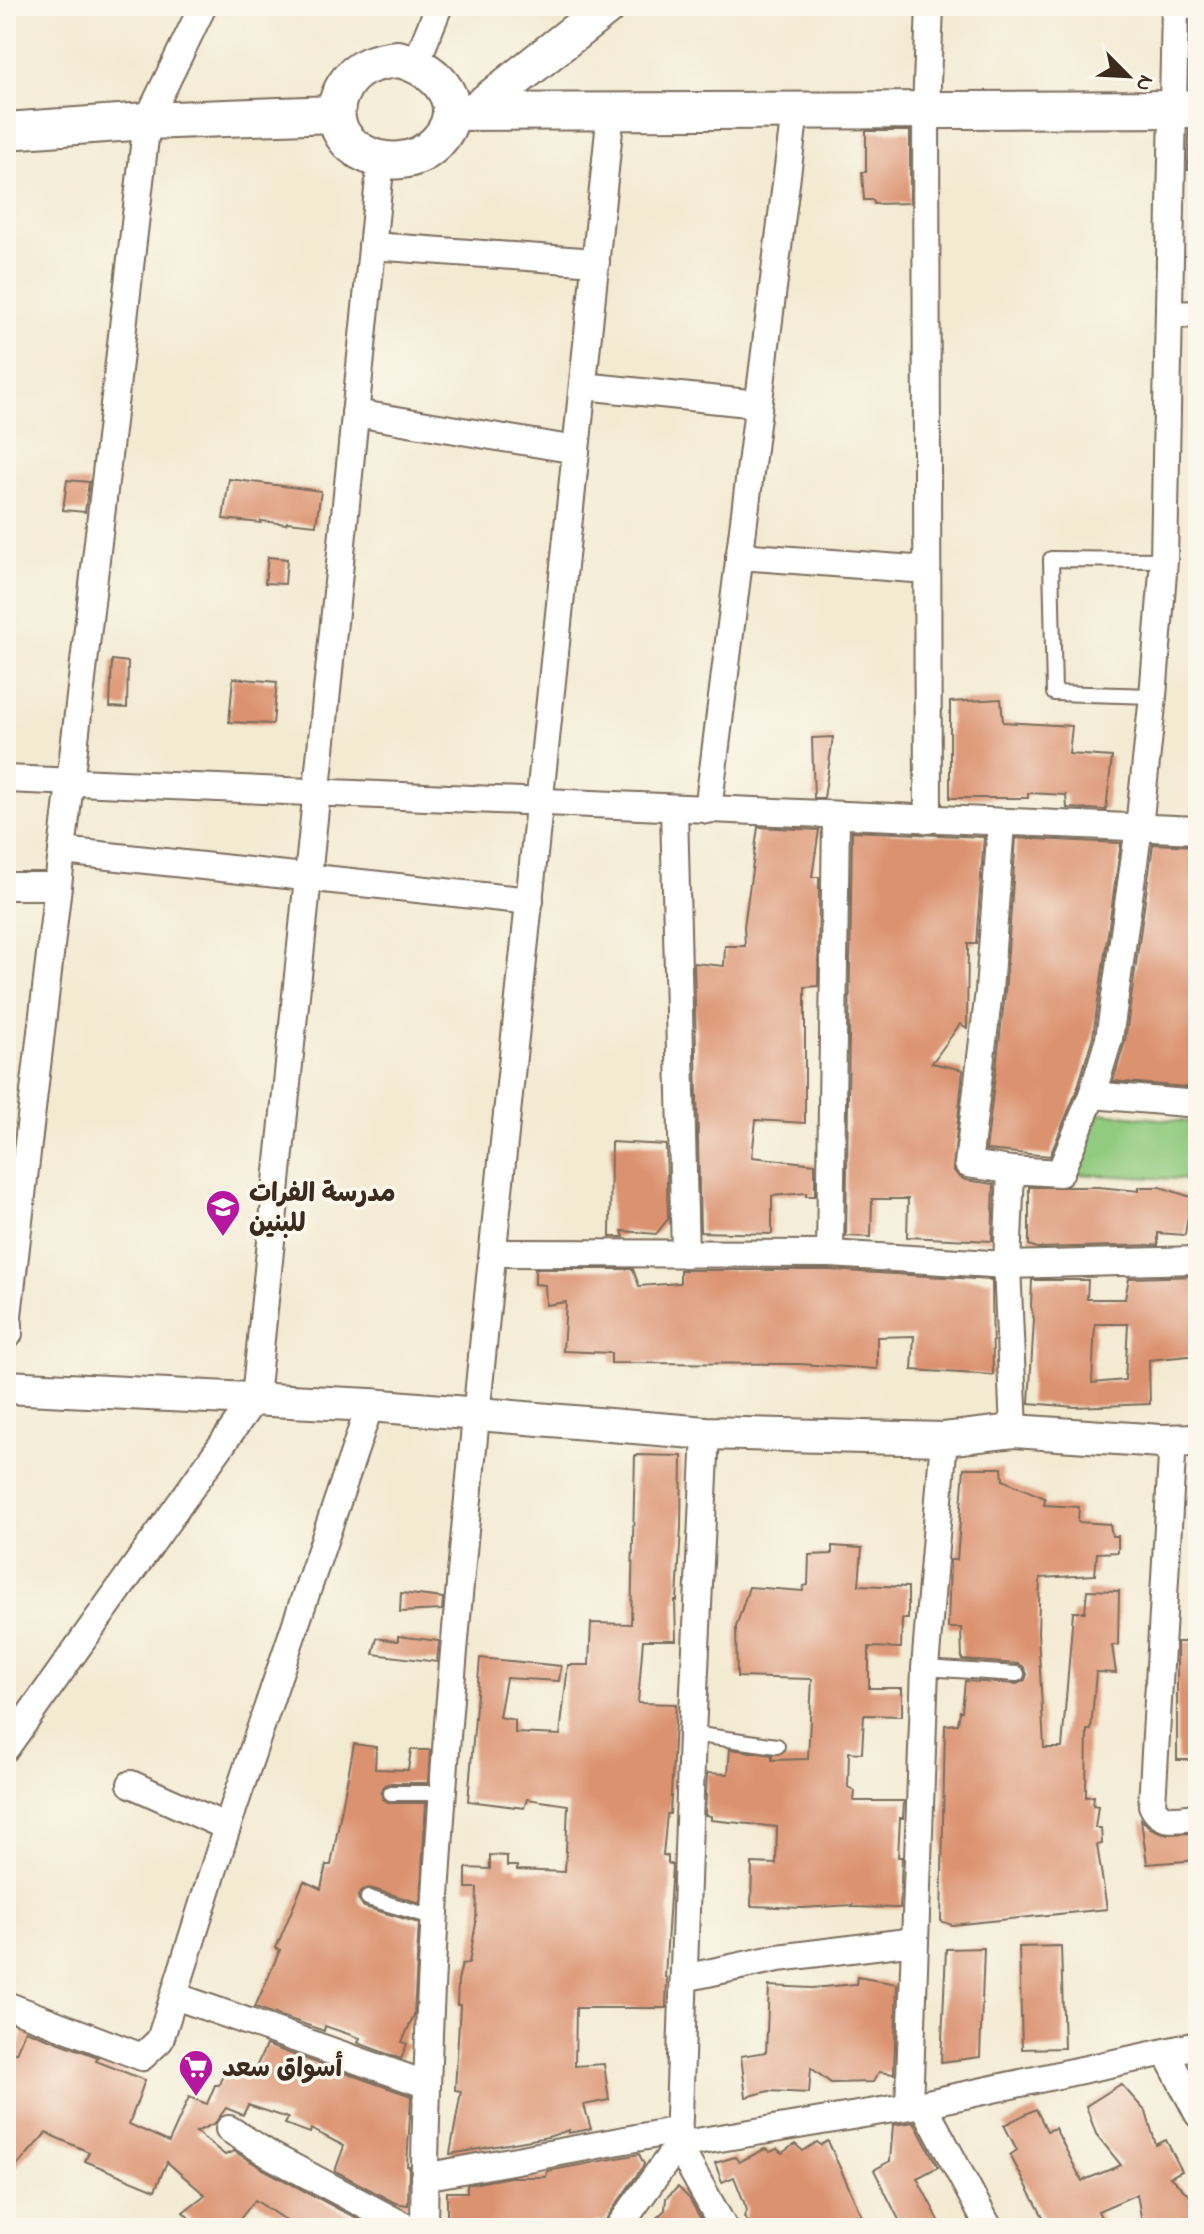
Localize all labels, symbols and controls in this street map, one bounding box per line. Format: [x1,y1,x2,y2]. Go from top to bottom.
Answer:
north arrow [1088,36,1168,116]
text: N [1126,70,1161,96]
place label: مدرسة الفرات للبنين [249,1176,396,1244]
school or university icon: مدرسة الفرات للبنين [204,1188,242,1238]
supermarket icon: أسواق سعد [177,2048,215,2098]
place label: أسواق سعد [222,2051,342,2089]

